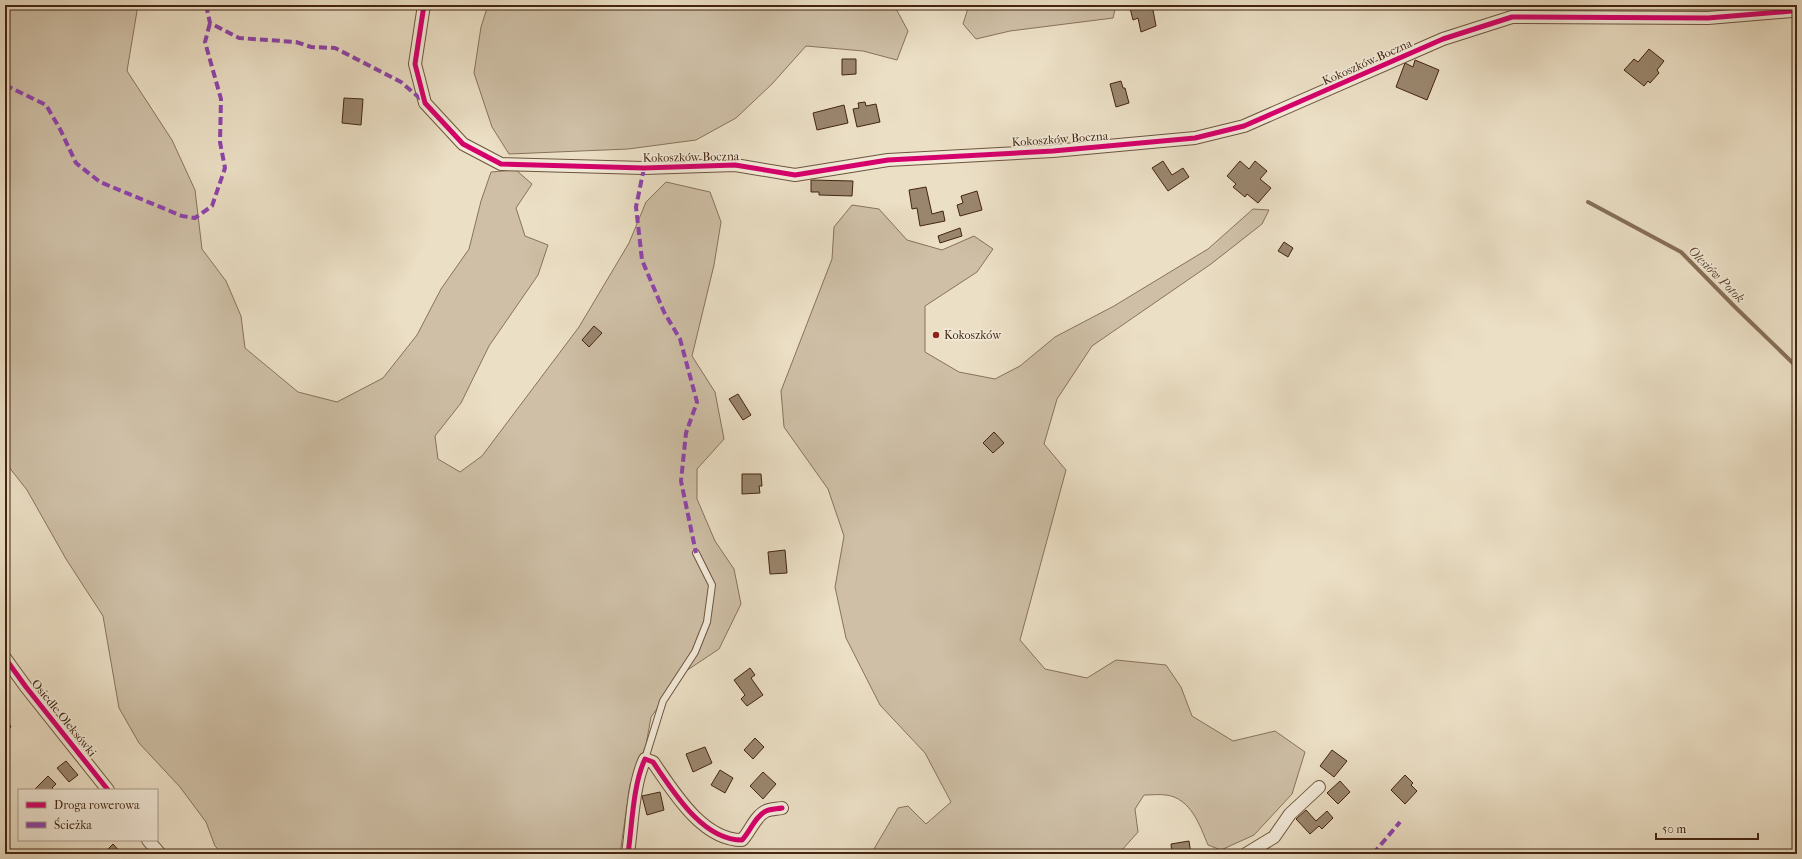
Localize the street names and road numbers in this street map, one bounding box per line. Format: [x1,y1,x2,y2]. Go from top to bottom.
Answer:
street label: Kokoszków Boczna [1320,36,1414,88]
street label: Kokoszków Boczna [1011,129,1109,149]
street label: Kokoszków Boczna [643,149,740,165]
street label: Osiedle Oleksówki [29,677,100,760]

